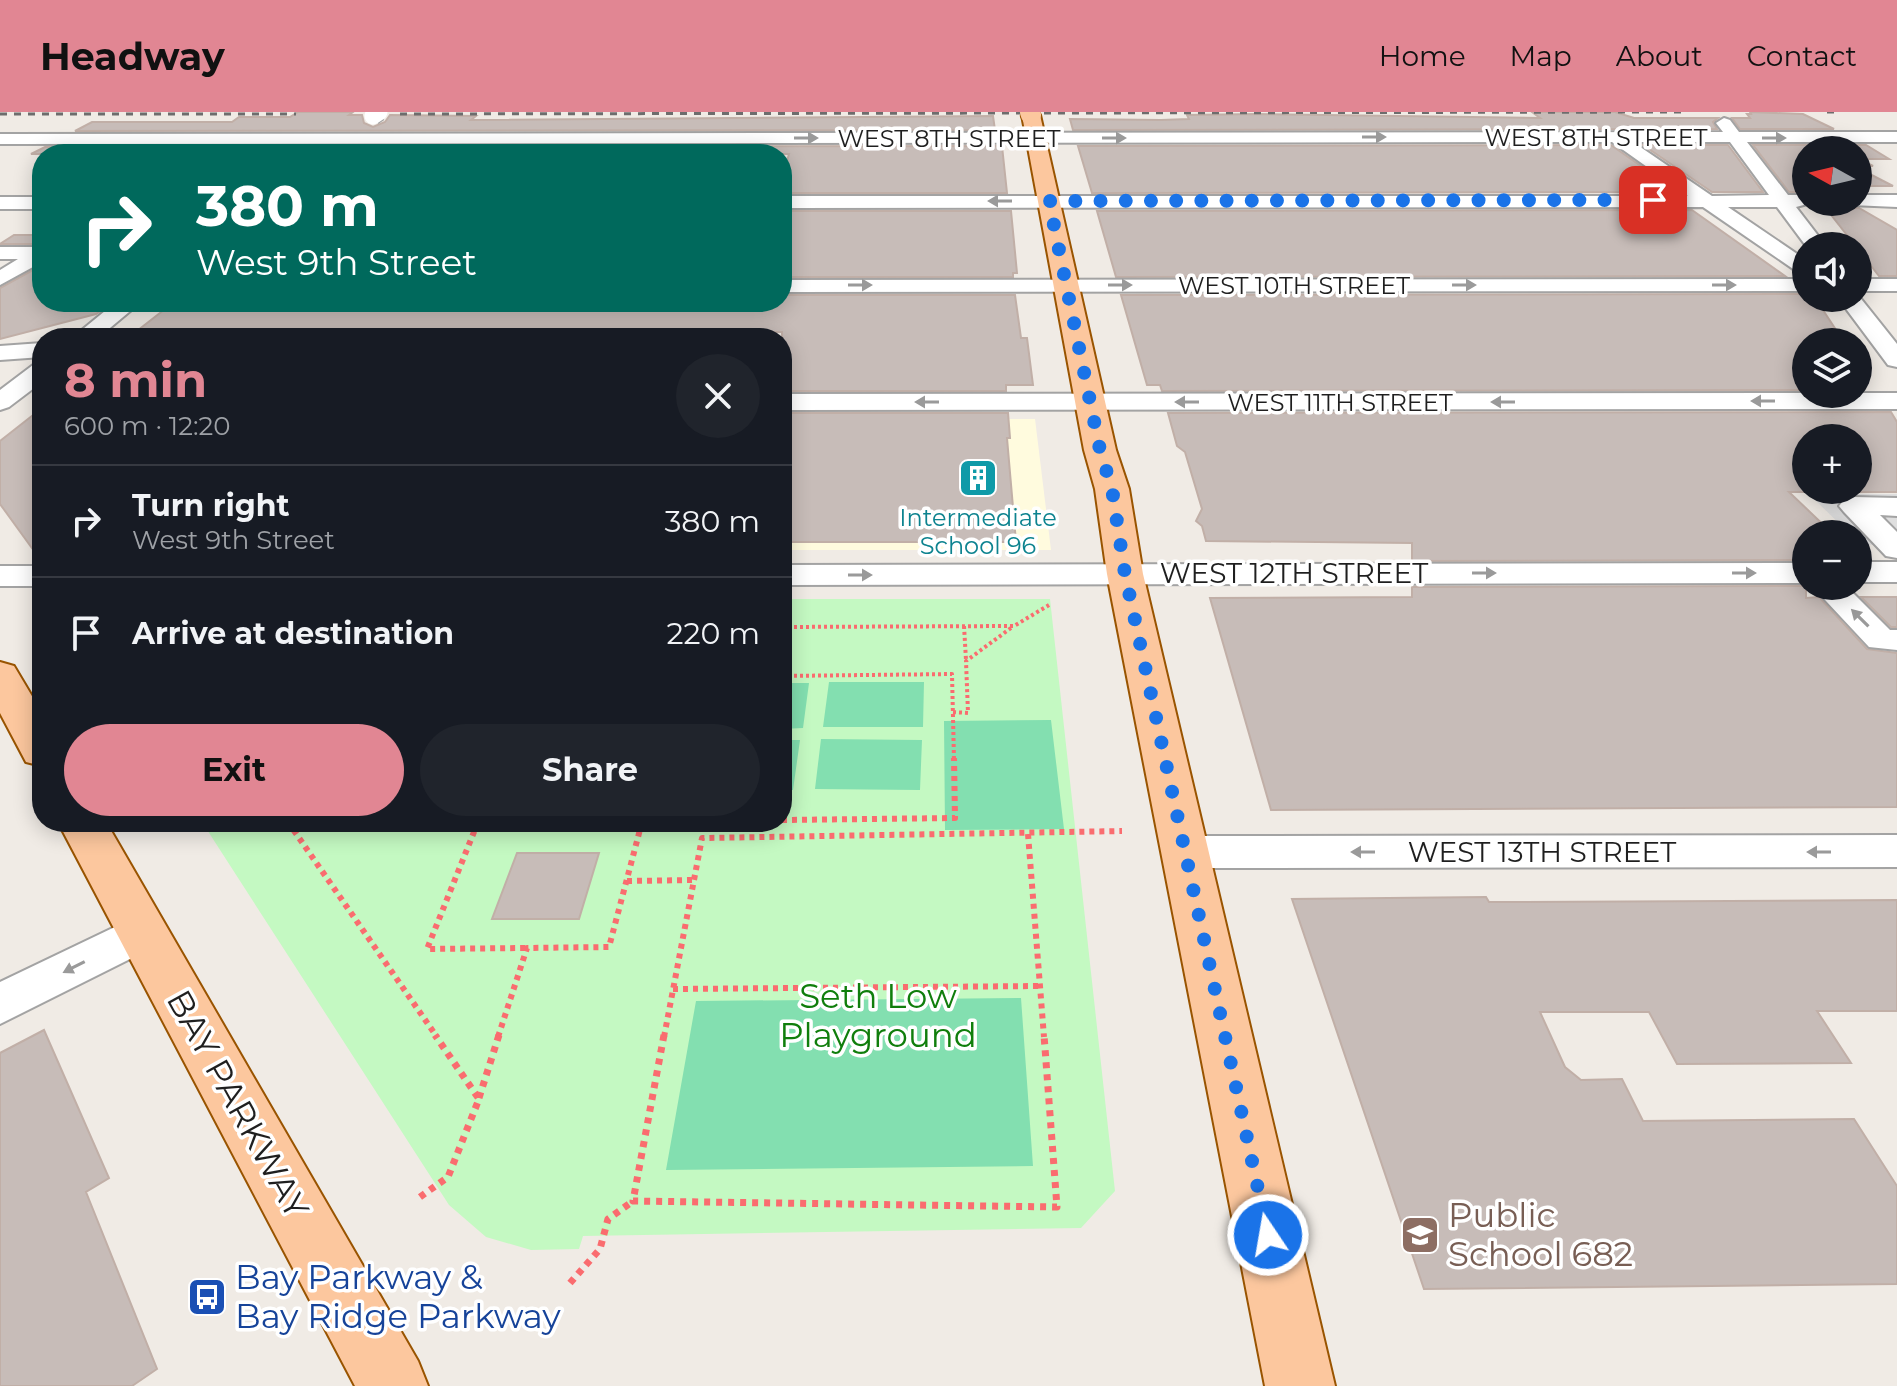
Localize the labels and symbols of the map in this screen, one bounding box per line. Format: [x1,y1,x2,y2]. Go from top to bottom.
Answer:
street label: WEST 8TH STREET [1484,123,1708,152]
street label: WEST 8TH STREET [837,124,1061,153]
one-way arrow [1362,131,1387,143]
one-way arrow [794,132,819,144]
one-way arrow [1102,132,1127,144]
one-way arrow [1762,132,1787,144]
north arrow [1792,136,1872,216]
pin [1619,166,1687,234]
one-way arrow [987,195,1012,207]
street label: WEST 10TH STREET [1178,271,1410,300]
one-way arrow [848,279,873,291]
one-way arrow [1108,279,1133,291]
one-way arrow [1452,279,1477,291]
one-way arrow [1712,279,1737,291]
street label: WEST 11TH STREET [1227,388,1453,417]
one-way arrow [1490,395,1515,408]
one-way arrow [1750,395,1775,407]
one-way arrow [914,396,939,408]
one-way arrow [1174,396,1199,408]
building icon: Intermediate School 96 [957,457,999,499]
place label: Intermediate School 96 [899,503,1057,560]
street label: WEST 12TH STREET [1160,556,1428,590]
one-way arrow [1472,567,1497,579]
one-way arrow [1732,567,1757,579]
one-way arrow [848,569,873,581]
one-way arrow [1851,609,1870,628]
street label: WEST 13TH STREET [1408,835,1676,869]
one-way arrow [1350,846,1375,858]
one-way arrow [1806,846,1831,858]
one-way arrow [63,960,86,973]
park label: Seth Low Playground [779,975,977,1056]
street label: BAY PARKWAY [158,983,318,1226]
position arrow [1226,1193,1310,1277]
place label: Public School 682 [1448,1194,1633,1275]
school or university icon: Public School 682 [1399,1214,1441,1256]
place label: Bay Parkway & Bay Ridge Parkway [235,1256,561,1337]
bus stop icon: Bay Parkway & Bay Ridge Parkway [186,1276,228,1318]

